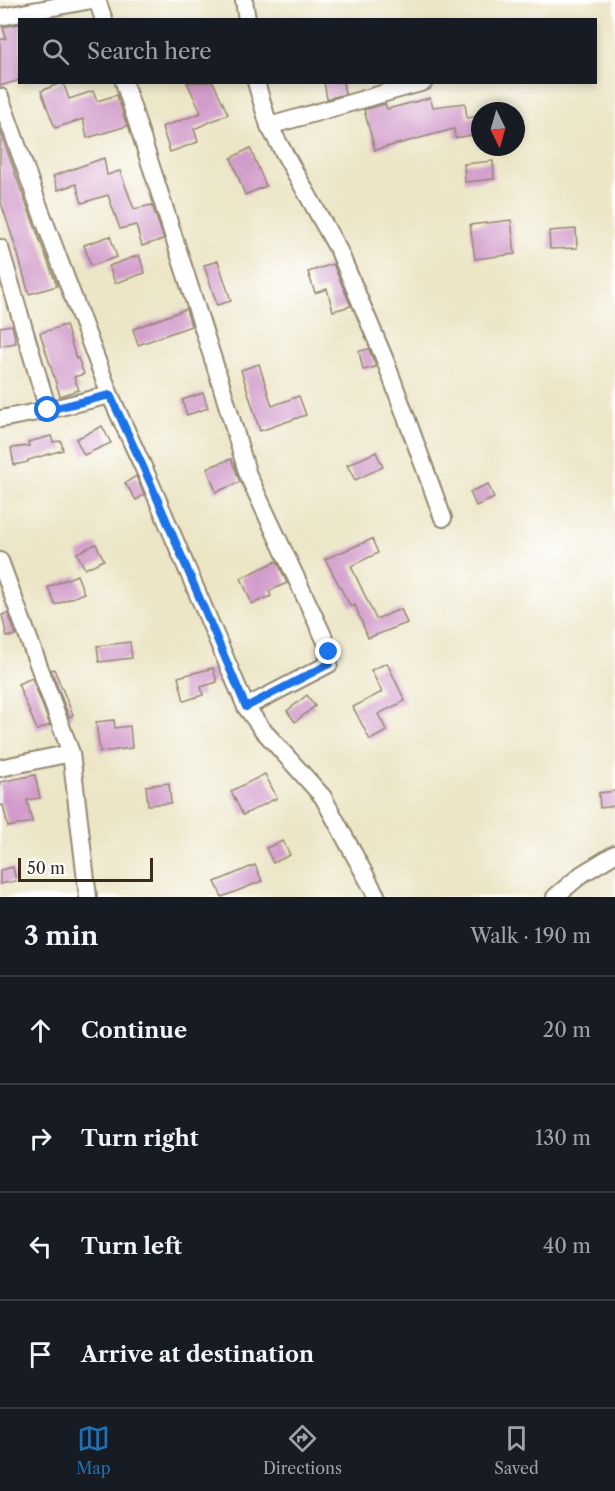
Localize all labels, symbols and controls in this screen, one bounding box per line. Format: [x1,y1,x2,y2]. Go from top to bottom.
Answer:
search box [18,18,597,84]
icon: search [39,35,72,68]
text: Search here [87,38,212,65]
north arrow [471,102,525,156]
route start [34,396,60,422]
route end [315,638,341,664]
scale bar [18,855,153,882]
text: 50 m [27,858,65,878]
text: 3 min [24,920,98,952]
text: Walk · 190 m [470,924,591,948]
icon: ahead [24,1014,57,1047]
text: Continue [81,1017,187,1044]
text: 20 m [543,1018,591,1042]
icon: right [24,1122,57,1155]
text: Turn right [81,1125,199,1152]
text: 130 m [535,1126,591,1150]
icon: left [24,1230,57,1263]
text: Turn left [81,1233,182,1260]
text: 40 m [543,1234,591,1258]
icon: arrive [24,1338,57,1371]
text: Arrive at destination [81,1341,314,1368]
tab: Map [76,1422,111,1478]
tab: Directions [263,1422,342,1478]
tab: Saved [494,1422,539,1478]

